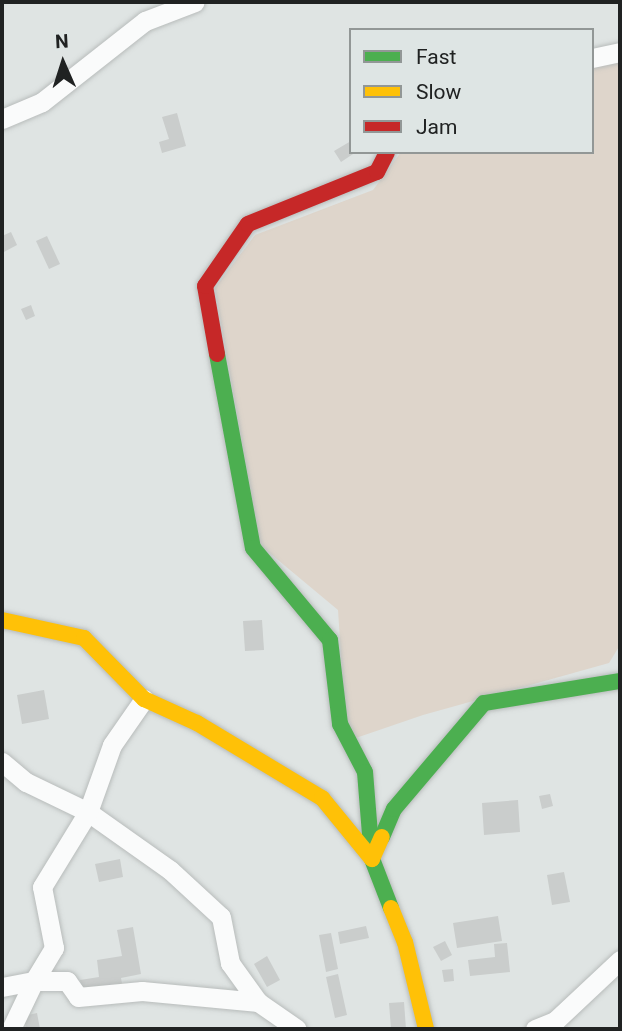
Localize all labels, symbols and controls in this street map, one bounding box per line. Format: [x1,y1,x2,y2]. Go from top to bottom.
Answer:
north arrow [28,28,98,98]
legend [349,28,594,154]
text: N [55,30,69,53]
text: Fast [416,45,456,69]
text: Slow [416,80,461,104]
text: Jam [416,115,457,139]

